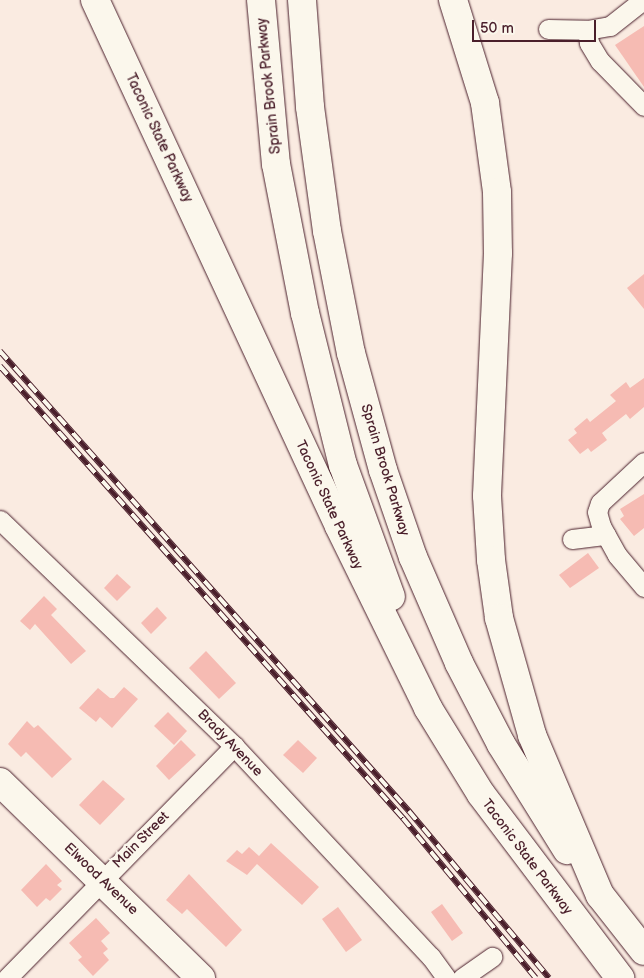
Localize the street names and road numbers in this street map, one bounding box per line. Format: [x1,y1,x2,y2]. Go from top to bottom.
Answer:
street label: Sprain Brook Parkway [253,17,285,155]
street label: Taconic State Parkway [122,71,196,205]
street label: Sprain Brook Parkway [357,402,413,538]
street label: Taconic State Parkway [292,438,366,572]
street label: Brady Avenue [194,706,266,780]
street label: Taconic State Parkway [478,796,576,918]
street label: Main Street [109,808,173,872]
street label: Elwood Avenue [61,839,141,919]

